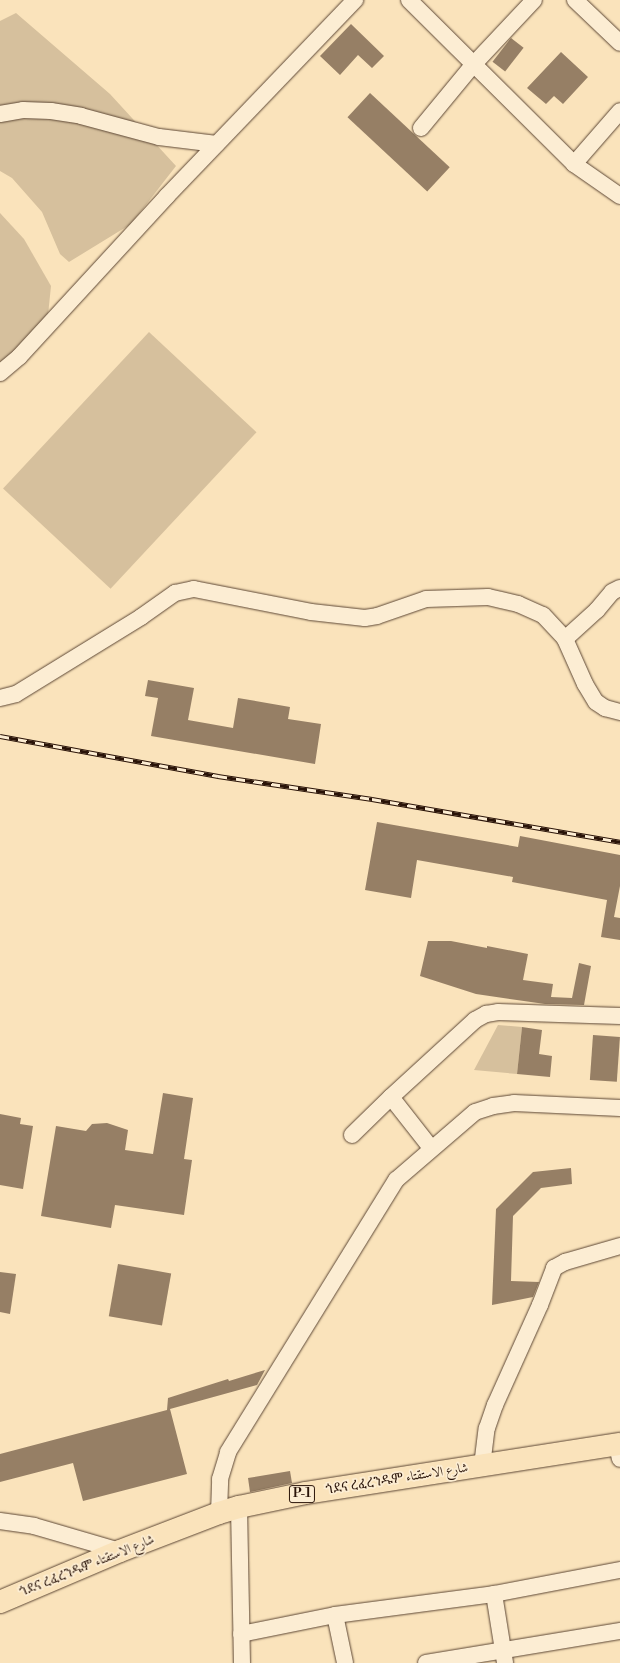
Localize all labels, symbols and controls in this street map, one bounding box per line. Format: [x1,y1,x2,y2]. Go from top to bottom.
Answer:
street label: ጎደና ረፈረንዱም شارع الاستقتاء [325,1460,469,1498]
road number: P-1 [288,1484,316,1504]
street label: ጎደና ረፈረንዱም شارع الاستقتاء [17,1532,157,1600]

